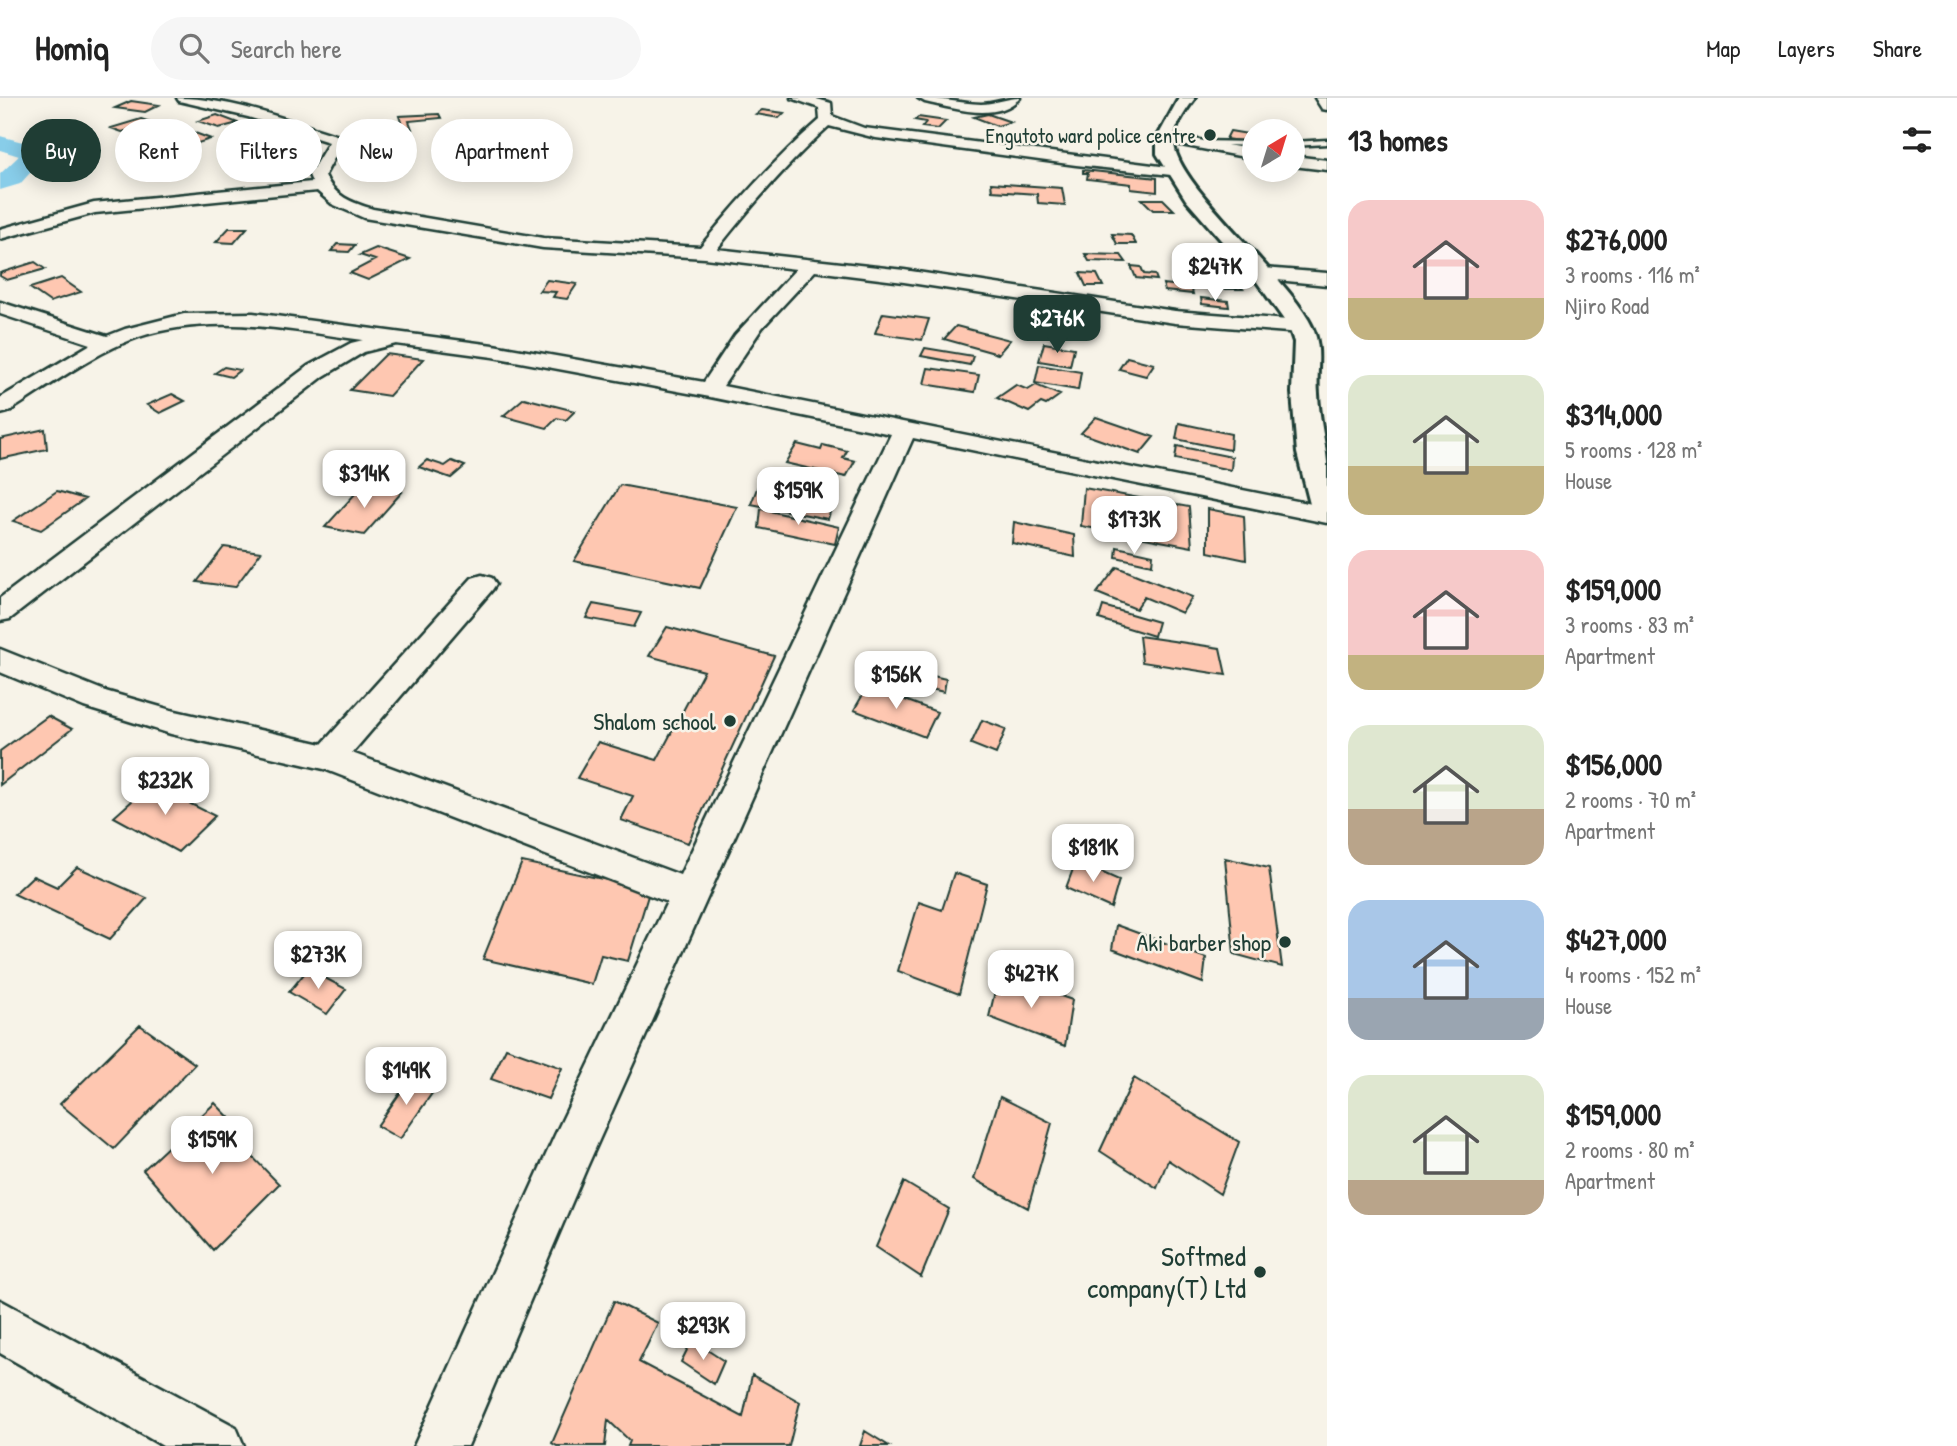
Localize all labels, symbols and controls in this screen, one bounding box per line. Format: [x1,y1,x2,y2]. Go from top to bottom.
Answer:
search box [151,17,641,80]
text: Homiq [35,26,109,70]
icon: search [175,29,213,67]
text: Search here [231,31,342,66]
text: Map [1706,32,1740,64]
text: Layers [1778,32,1835,64]
text: Share [1873,32,1922,64]
chip: Buy [21,119,101,182]
chip: Rent [115,119,202,182]
chip: Filters [216,119,322,182]
chip: New [336,119,417,182]
chip: Apartment [431,119,573,182]
north arrow [1242,119,1306,182]
map controls [1242,119,1305,182]
text: 13 homes [1348,120,1448,160]
place label: Engutoto ward police centre [985,121,1196,150]
icon: filters [1898,121,1936,159]
marker: Engutoto ward police centre [1202,127,1218,143]
text: $276,000 [1565,219,1667,259]
icon: home [1404,228,1488,312]
pin: $247K [1166,244,1264,303]
text: $247K [1188,250,1242,281]
text: 3 rooms · 116 m² [1565,259,1700,290]
text: Njiro Road [1565,290,1649,321]
pin: $276K [1008,296,1106,355]
text: $276K [1029,302,1085,333]
text: $314,000 [1565,394,1662,434]
icon: home [1404,403,1488,487]
text: 5 rooms · 128 m² [1565,434,1702,465]
pin: $314K [315,450,413,510]
text: $314K [339,457,389,488]
text: House [1565,465,1612,496]
pin: $159K [749,468,847,527]
text: $159K [773,474,823,505]
pin: $173K [1085,496,1183,556]
text: $173K [1107,503,1161,534]
text: $159,000 [1565,569,1661,609]
icon: home [1404,578,1488,662]
text: 3 rooms · 83 m² [1565,609,1694,640]
text: Apartment [1565,640,1655,671]
pin: $156K [847,652,945,711]
text: $156K [871,658,921,689]
place label: Shalom school [593,705,717,737]
marker: Shalom school [722,713,738,729]
text: $156,000 [1565,744,1662,784]
icon: home [1404,753,1488,837]
pin: $232K [116,758,214,817]
text: $232K [137,764,193,795]
text: 2 rooms · 70 m² [1565,784,1696,815]
text: Apartment [1565,815,1655,846]
pin: $181K [1044,824,1142,884]
text: $181K [1068,831,1118,862]
text: $427,000 [1565,919,1667,959]
place label: Aki barber shop [1136,926,1271,958]
icon: home [1404,928,1488,1012]
pin: $273K [269,932,367,991]
marker: Aki barber shop [1277,934,1293,950]
text: $273K [290,938,346,969]
pin: $427K [982,950,1080,1010]
text: $427K [1004,957,1058,988]
text: 4 rooms · 152 m² [1565,959,1701,990]
text: House [1565,990,1612,1021]
pin: $149K [357,1048,455,1107]
text: $149K [381,1054,431,1085]
text: $159,000 [1565,1094,1661,1134]
icon: home [1404,1103,1488,1187]
pin: $159K [163,1116,261,1176]
text: $159K [187,1123,237,1154]
text: 2 rooms · 80 m² [1565,1134,1695,1165]
text: Apartment [1565,1165,1655,1196]
place label: Softmed company(T) Ltd [1087,1237,1246,1307]
marker: Softmed company(T) Ltd [1252,1264,1268,1280]
pin: $293K [654,1302,752,1362]
text: $293K [676,1309,730,1340]

